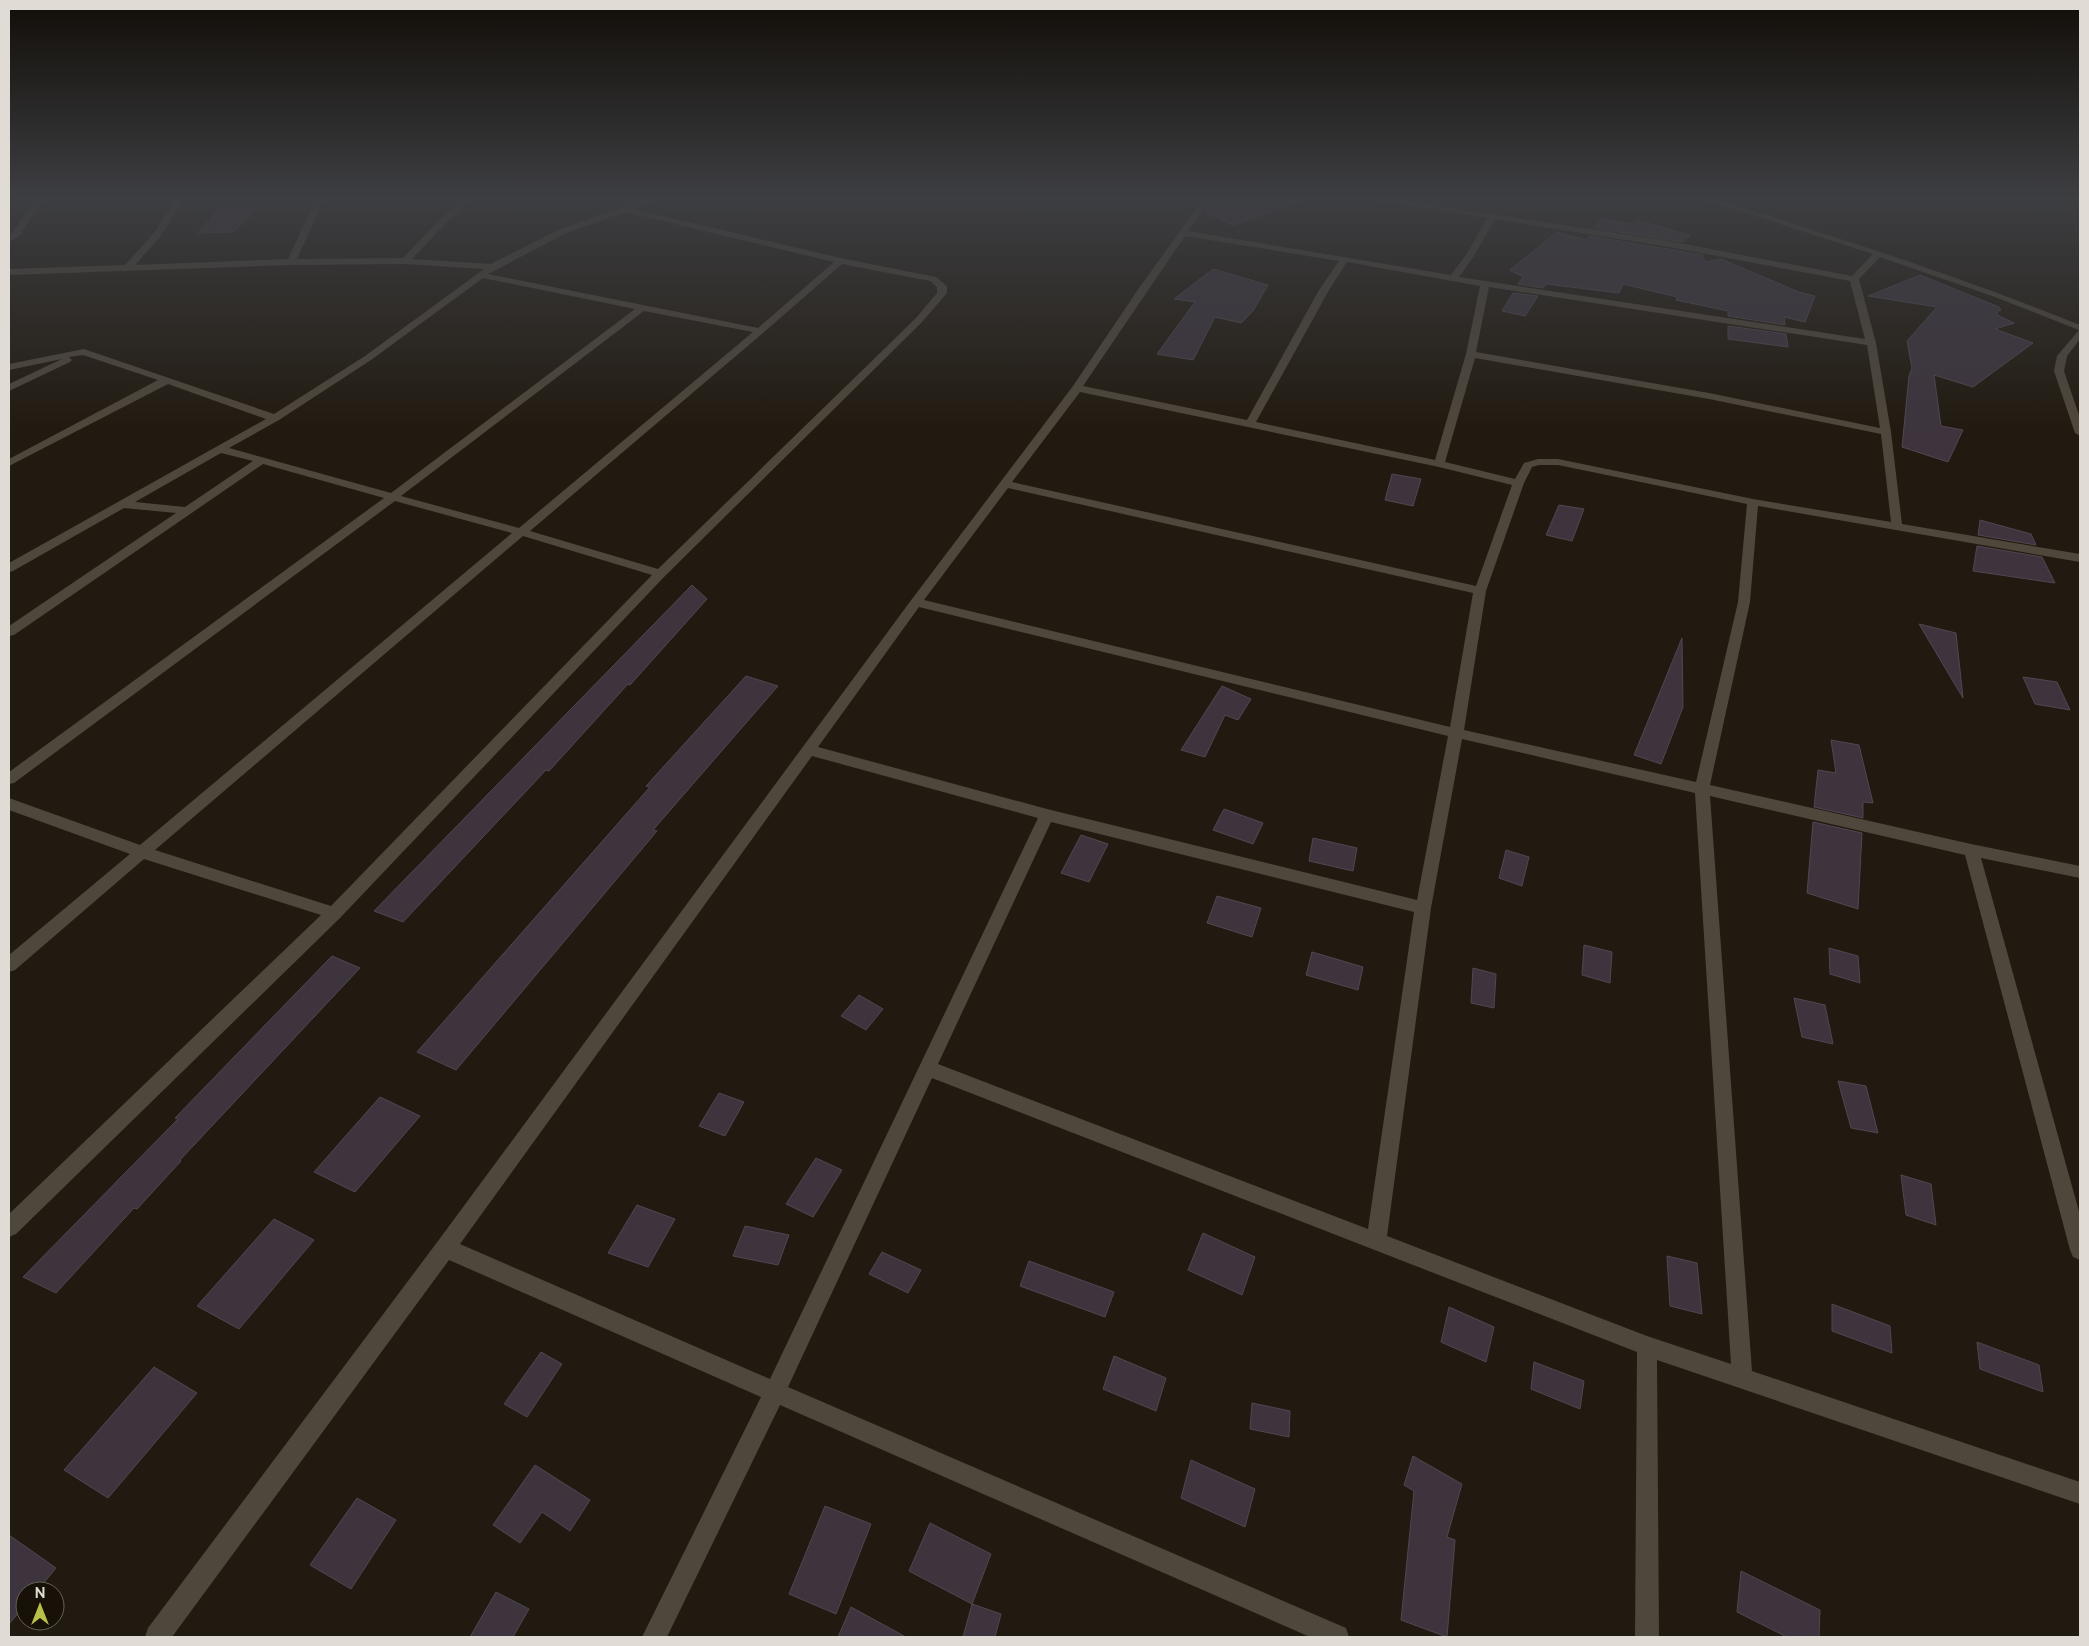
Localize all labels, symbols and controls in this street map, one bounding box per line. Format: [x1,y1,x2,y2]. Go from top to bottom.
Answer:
north arrow [15,1581,65,1631]
text: N [35,1585,45,1601]

